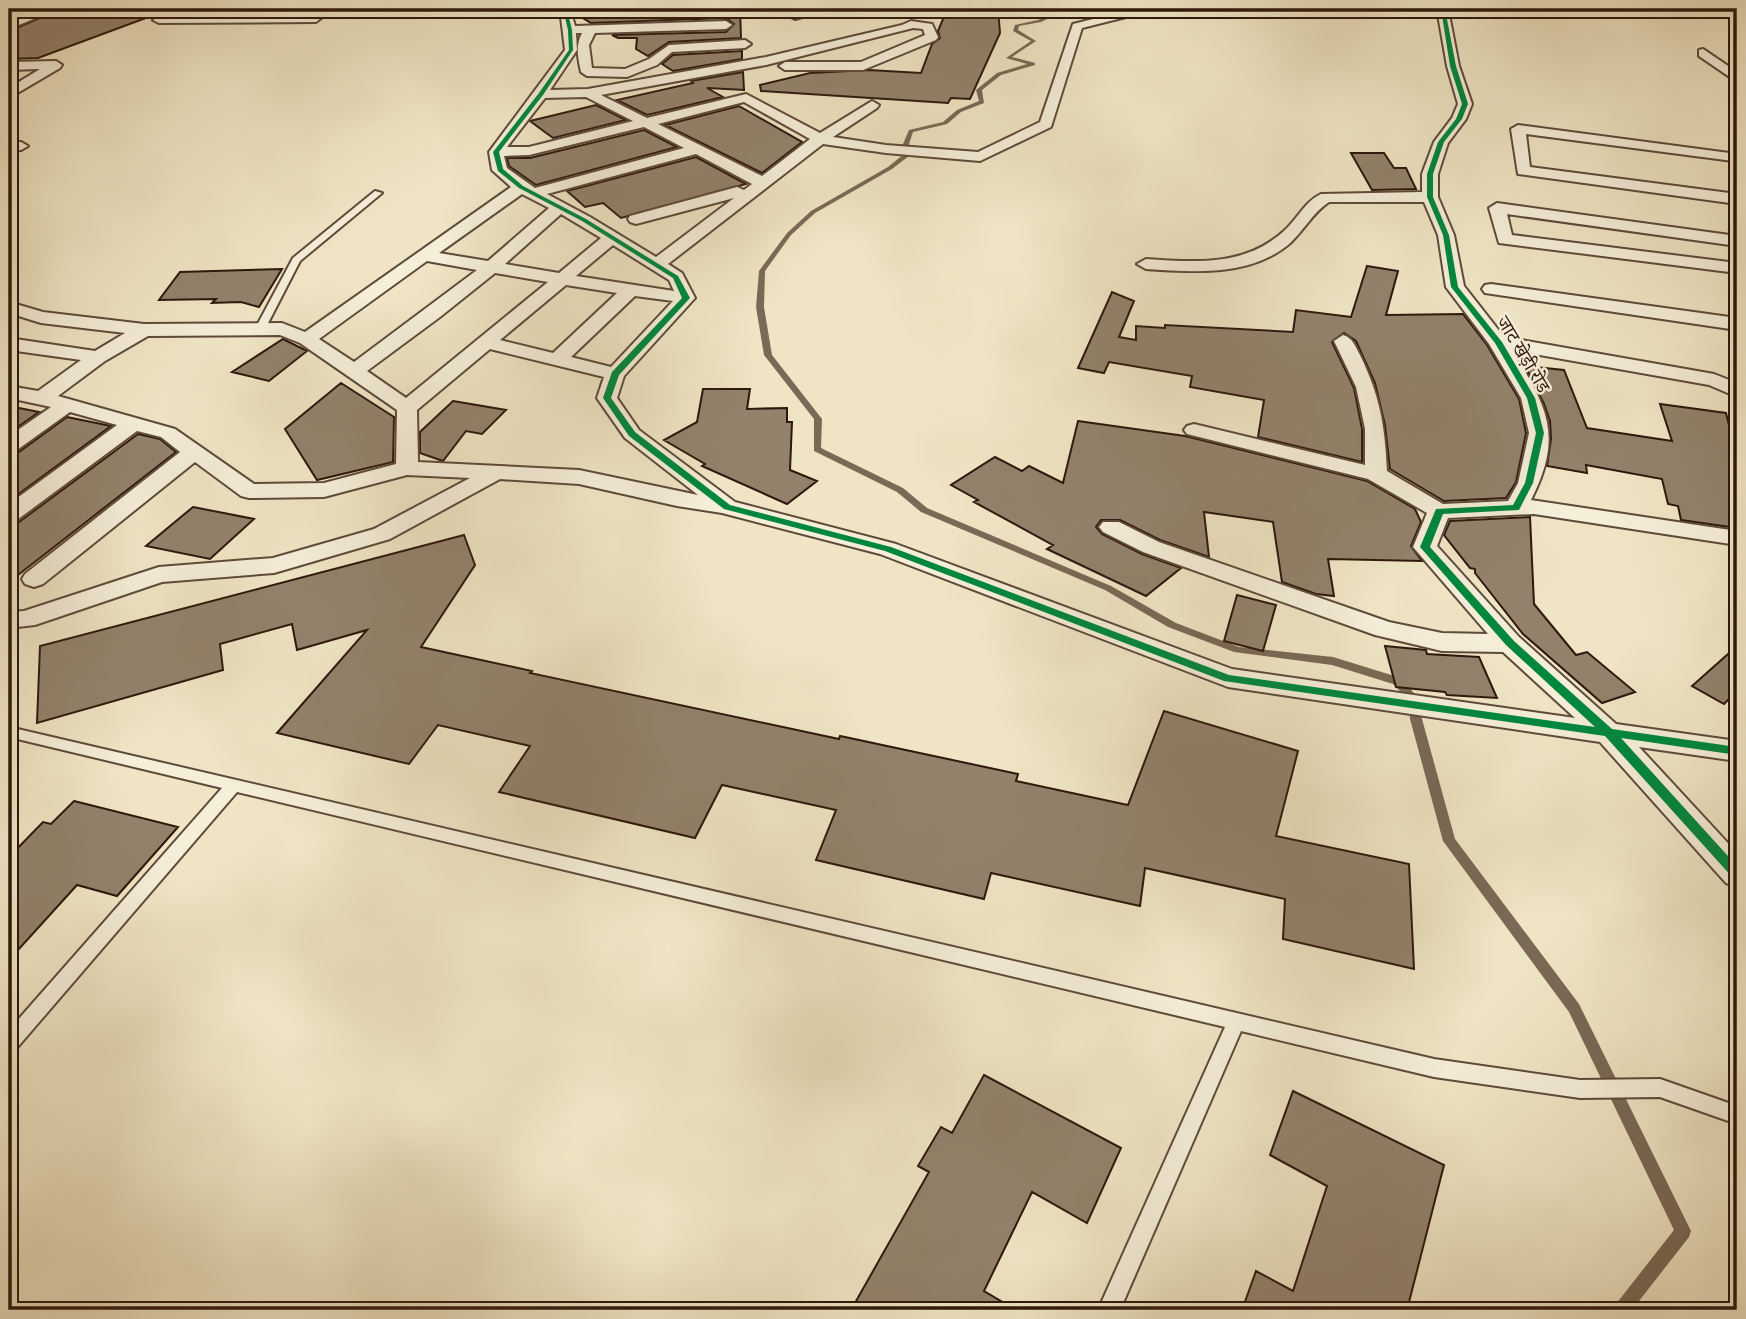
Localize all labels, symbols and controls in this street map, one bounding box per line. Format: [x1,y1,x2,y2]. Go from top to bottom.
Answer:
street label: जाट खेड़ी रोड [1489,311,1556,398]

